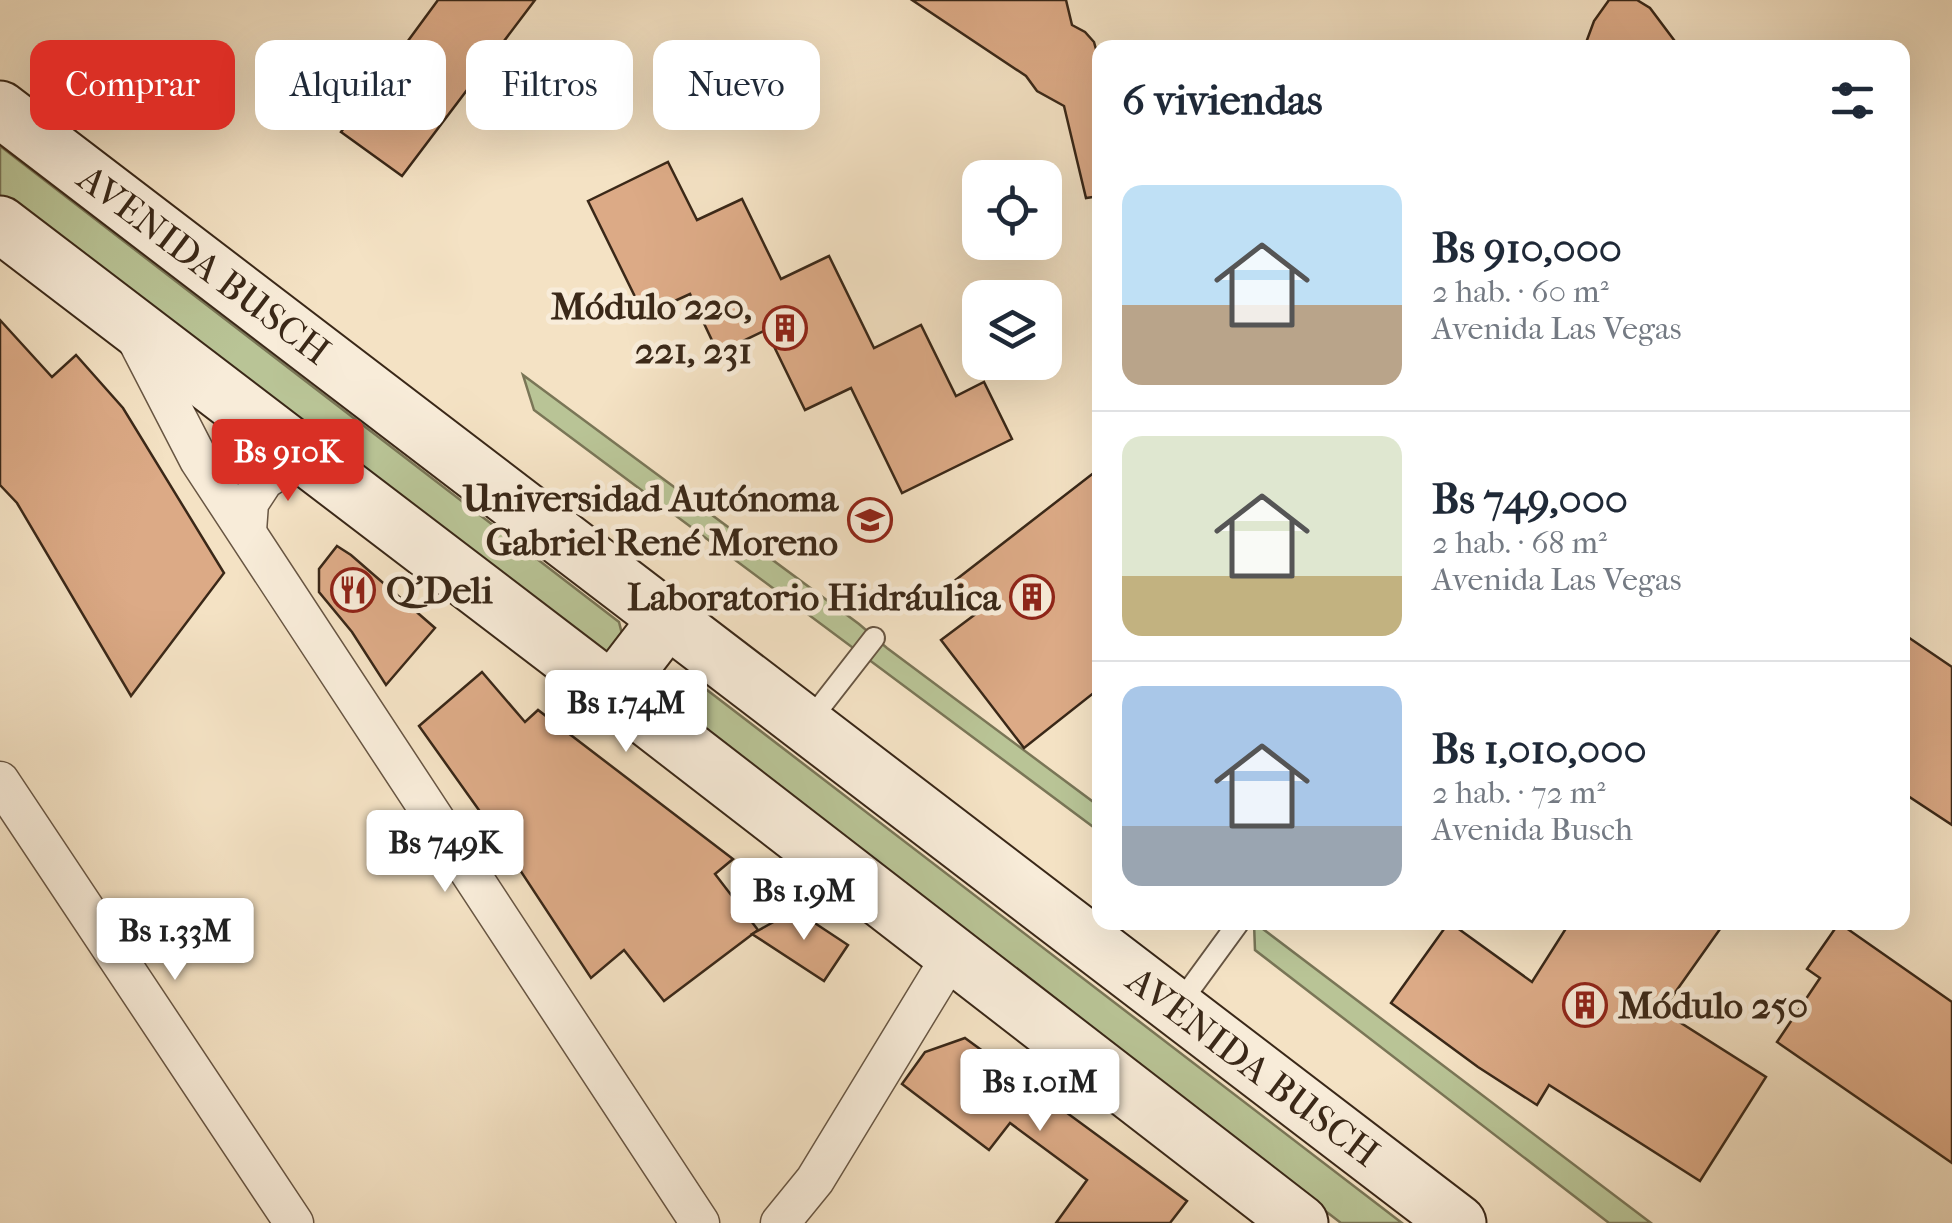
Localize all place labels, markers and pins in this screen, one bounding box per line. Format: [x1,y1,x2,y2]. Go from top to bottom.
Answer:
place label: Módulo 220, 221, 231 [551,284,752,373]
building icon: Módulo 220, 221, 231 [762,305,808,351]
pin: Bs 910K [196,419,380,504]
place label: Universidad Autónoma Gabriel René Moreno [462,476,839,565]
school or university icon: Universidad Autónoma Gabriel René Moreno [847,497,893,543]
restaurant icon: Q'Deli [330,567,376,613]
place label: Q'Deli [386,568,494,613]
building icon: Laboratorio Hidráulica [1009,574,1055,620]
place label: Laboratorio Hidráulica [627,575,1001,620]
pin: Bs 1.74M [523,670,729,755]
pin: Bs 749K [353,810,537,895]
pin: Bs 1.9M [712,858,896,943]
pin: Bs 1.33M [72,898,278,983]
building icon: Módulo 250 [1562,982,1608,1028]
place label: Módulo 250 [1618,983,1808,1028]
pin: Bs 1.01M [937,1049,1143,1134]

